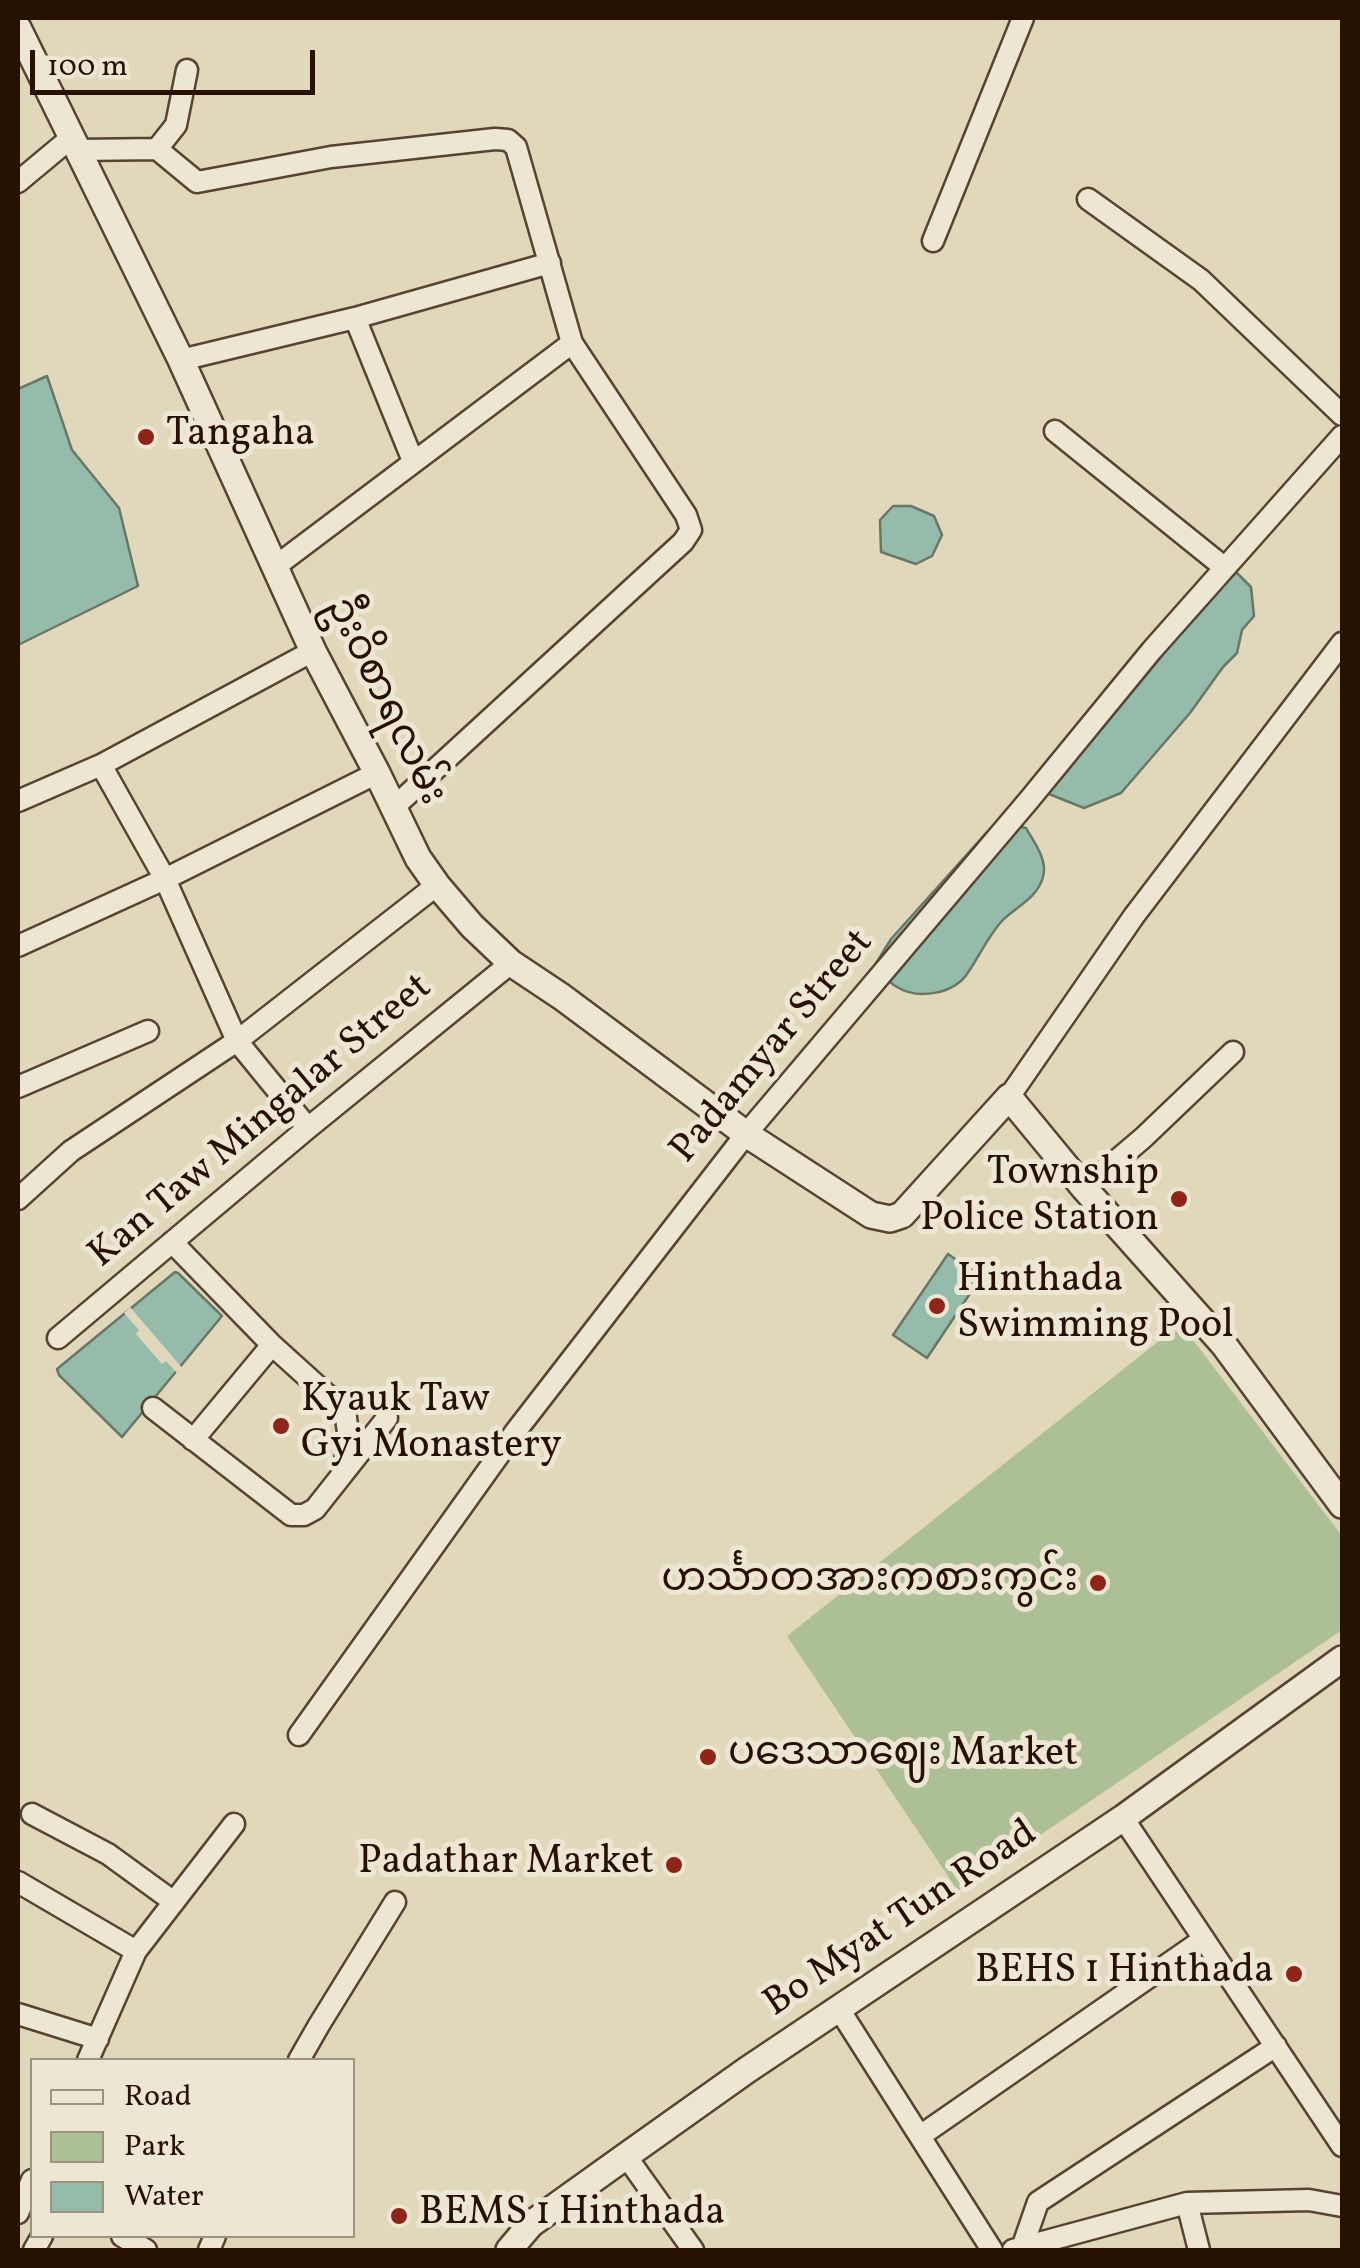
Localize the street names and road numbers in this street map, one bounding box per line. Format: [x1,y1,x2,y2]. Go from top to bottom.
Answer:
street label: ဦးဝိစာရလမ်း [312,590,454,814]
street label: Padamyar Street [662,921,886,1175]
street label: Kan Taw Mingalar Street [81,966,443,1280]
street label: Bo Myat Tun Road [757,1812,1047,2030]

